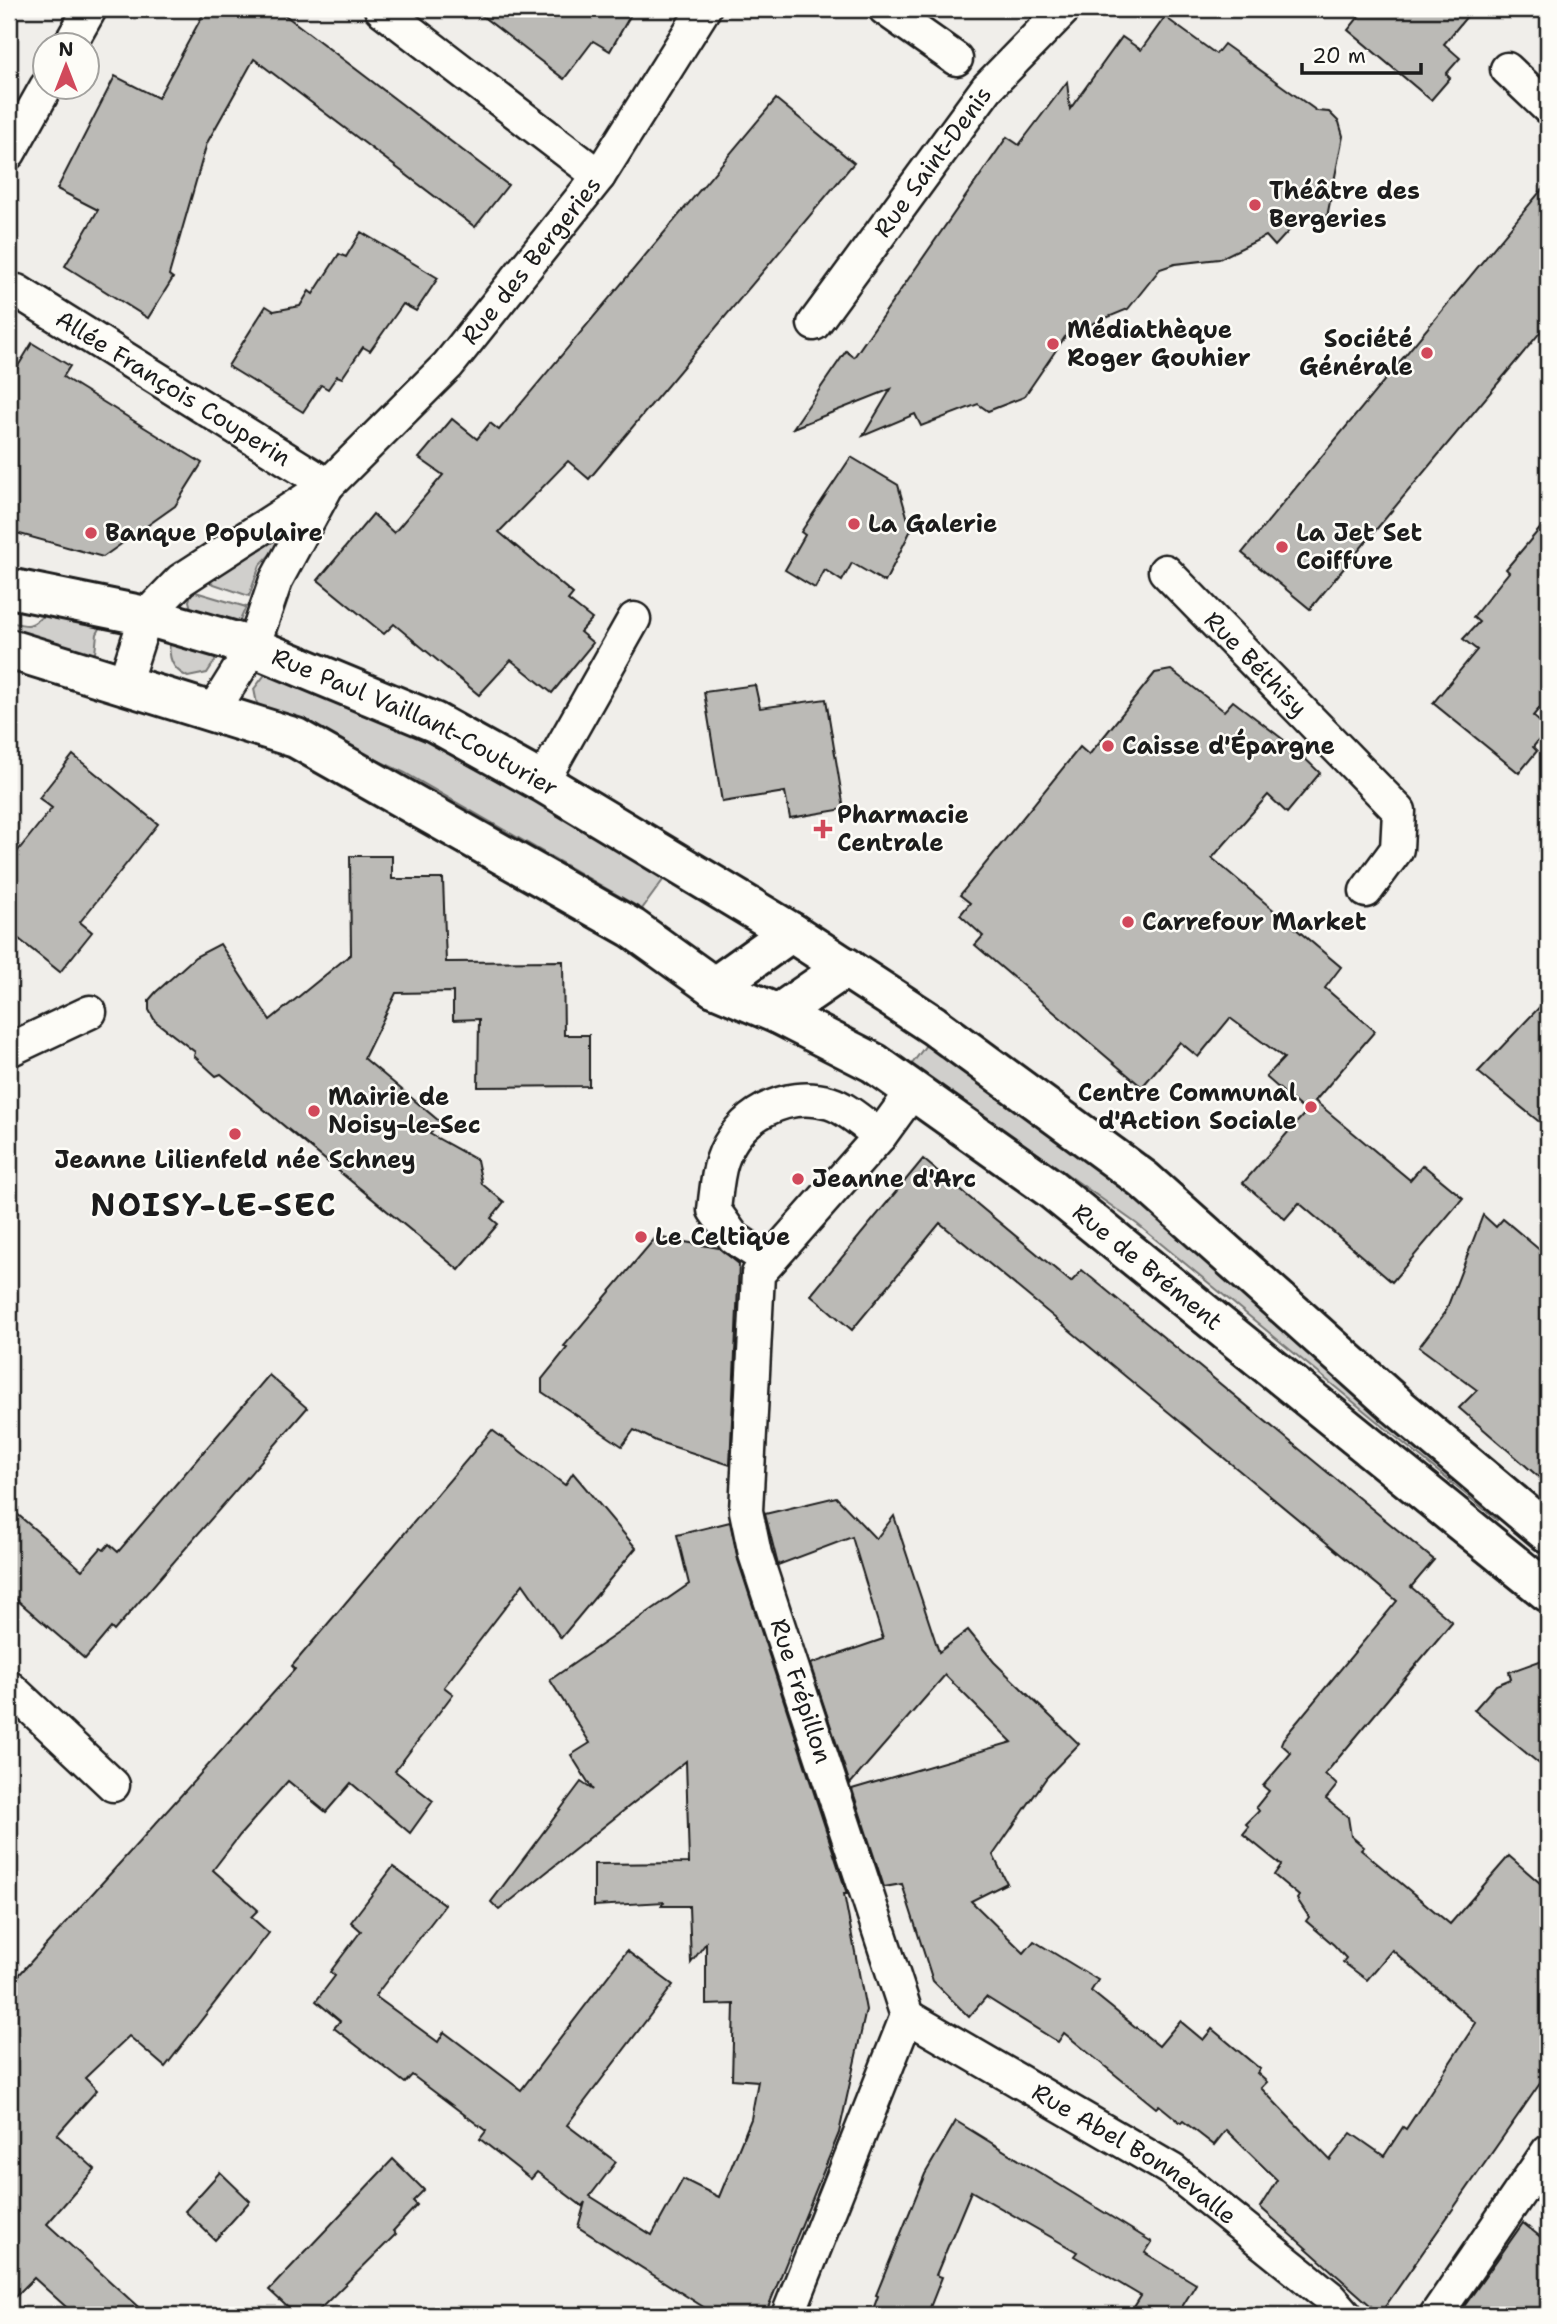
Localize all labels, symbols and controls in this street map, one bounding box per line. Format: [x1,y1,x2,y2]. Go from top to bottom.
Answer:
north arrow [32,32,102,102]
scale bar [1302,32,1420,76]
text: N [58,37,74,62]
text: 20 m [1312,42,1366,70]
street label: Rue Saint-Denis [867,80,999,244]
street label: Rue des Bergeries [454,170,608,351]
place label: Théâtre des Bergeries [1269,175,1420,235]
marker: Théâtre des Bergeries [1247,197,1263,213]
street label: Allée François Couperin [49,303,297,474]
place label: Médiathèque Roger Gouhier [1067,314,1251,374]
place label: Société Générale [1299,323,1413,383]
marker: Médiathèque Roger Gouhier [1045,336,1061,352]
marker: Société Générale [1419,345,1435,361]
place label: La Galerie [868,508,997,540]
marker: La Galerie [846,516,862,532]
place label: Banque Populaire [105,517,323,549]
place label: La Jet Set Coiffure [1296,517,1422,577]
marker: Banque Populaire [83,525,99,541]
marker: La Jet Set Coiffure [1274,539,1290,555]
street label: Rue Béthisy [1197,605,1314,724]
street label: Rue Paul Vaillant-Couturier [267,641,564,804]
place label: Caisse d'Épargne [1122,728,1335,762]
marker: Caisse d'Épargne [1100,738,1116,754]
place label: Pharmacie Centrale [837,799,969,859]
marker: Pharmacie Centrale [815,821,831,837]
place label: Carrefour Market [1142,906,1367,938]
marker: Carrefour Market [1120,914,1136,930]
place label: Centre Communal d'Action Sociale [1078,1077,1297,1137]
place label: Mairie de Noisy-le-Sec [328,1081,481,1141]
marker: Centre Communal d'Action Sociale [1303,1099,1319,1115]
marker: Mairie de Noisy-le-Sec [306,1103,322,1119]
marker: Jeanne Lilienfeld née Schney [227,1126,243,1142]
place label: Jeanne Lilienfeld née Schney [54,1144,416,1176]
place label: Jeanne d'Arc [812,1163,976,1195]
marker: Jeanne d'Arc [790,1171,806,1187]
district label: NOISY-LE-SEC [90,1183,338,1226]
street label: Rue de Brément [1066,1196,1229,1338]
place label: Le Celtique [655,1221,790,1253]
marker: Le Celtique [633,1229,649,1245]
street label: Rue Frépillon [763,1615,839,1767]
street label: Rue Abel Bonnevalle [1026,2076,1243,2232]

